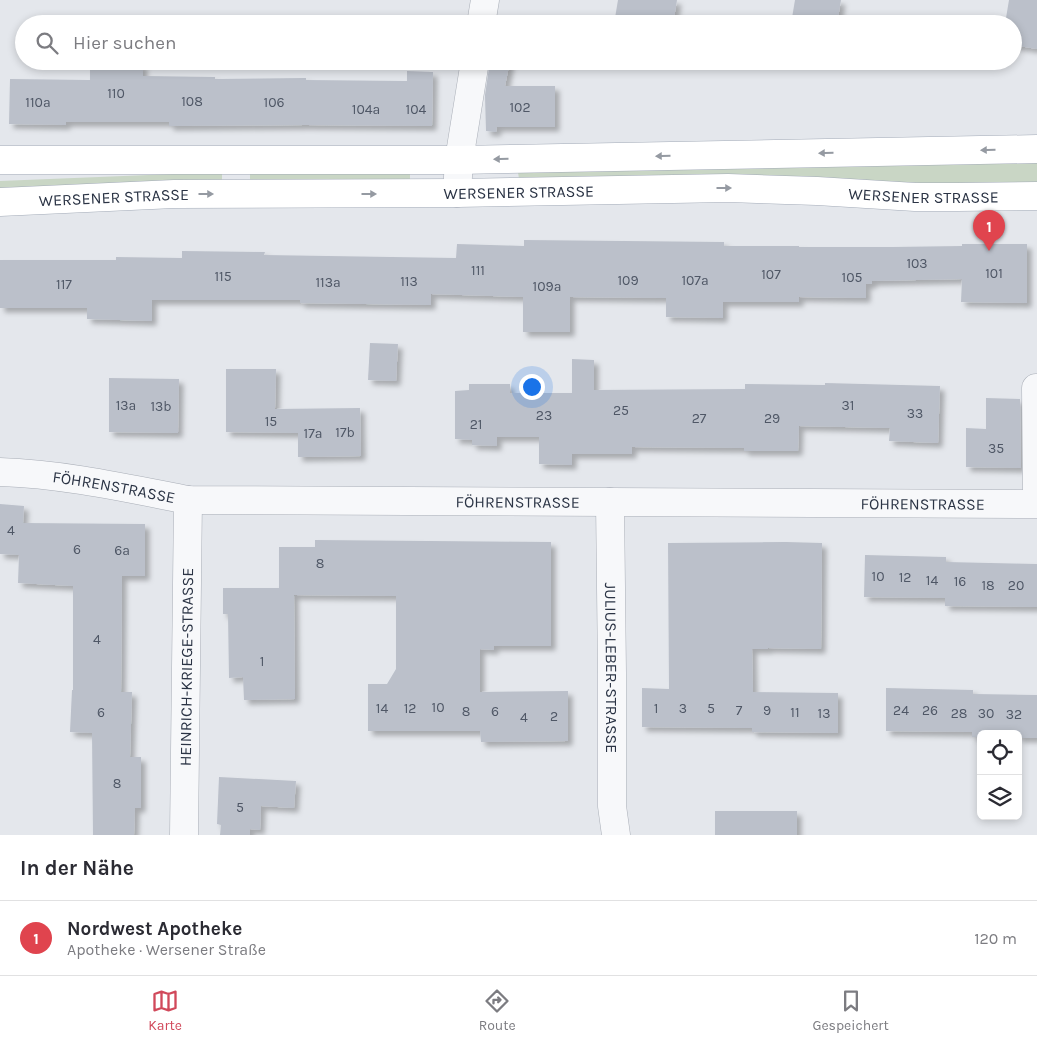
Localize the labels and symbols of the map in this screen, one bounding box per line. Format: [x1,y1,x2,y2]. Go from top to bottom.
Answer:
house number: 110 [107,85,125,102]
house number: 108 [181,93,203,110]
house number: 110a [25,94,51,111]
house number: 106 [264,94,284,111]
house number: 102 [509,99,531,116]
house number: 104a [352,101,380,118]
house number: 104 [406,101,427,118]
one-way arrow [980,147,996,155]
one-way arrow [818,149,834,157]
one-way arrow [655,152,671,160]
one-way arrow [493,156,509,164]
street label: WERSENER STRASSE [444,181,594,203]
street label: WERSENER STRASSE [848,183,999,207]
street label: WERSENER STRASSE [38,184,189,210]
one-way arrow [716,184,732,192]
one-way arrow [198,190,214,198]
one-way arrow [361,190,377,198]
pin: 1 [973,210,1005,251]
house number: 103 [906,255,928,272]
house number: 111 [471,262,485,279]
house number: 101 [985,265,1003,282]
house number: 107 [761,266,781,283]
house number: 115 [214,268,232,285]
house number: 105 [842,269,863,286]
house number: 109 [617,272,639,289]
house number: 107a [681,272,709,289]
house number: 113 [400,273,418,290]
house number: 113a [315,274,341,291]
house number: 117 [56,276,72,293]
house number: 109a [533,278,561,295]
your location [519,374,545,400]
house number: 13a [116,397,136,414]
house number: 31 [842,397,854,414]
house number: 13b [150,398,172,415]
house number: 25 [613,402,629,419]
house number: 33 [907,405,923,422]
house number: 23 [536,407,552,424]
house number: 27 [692,410,707,427]
house number: 29 [764,410,780,427]
house number: 15 [265,413,277,430]
house number: 21 [470,416,482,433]
house number: 17b [335,424,355,441]
house number: 17a [304,425,322,442]
house number: 35 [988,440,1004,457]
street label: FÖHRENSTRASSE [51,467,177,507]
street label: FÖHRENSTRASSE [456,492,580,511]
street label: FÖHRENSTRASSE [861,494,985,513]
house number: 4 [7,522,15,539]
house number: 6 [73,541,81,558]
house number: 6a [114,542,130,559]
house number: 8 [316,555,324,572]
street label: HEINRICH-KRIEGE-STRASSE [175,568,197,766]
house number: 10 [872,568,884,585]
house number: 12 [899,569,911,586]
house number: 14 [926,572,938,589]
house number: 16 [954,573,966,590]
house number: 18 [981,577,995,594]
house number: 20 [1008,577,1024,594]
street label: JULIUS-LEBER-STRASSE [601,583,622,753]
house number: 4 [93,631,101,648]
house number: 1 [260,653,264,670]
house number: 10 [432,699,444,716]
house number: 14 [376,700,388,717]
house number: 12 [404,700,416,717]
house number: 1 [654,700,658,717]
house number: 3 [679,700,687,717]
house number: 5 [707,700,715,717]
house number: 7 [736,702,743,719]
house number: 9 [763,702,771,719]
house number: 24 [893,702,909,719]
house number: 26 [922,702,938,719]
house number: 8 [462,703,470,720]
house number: 6 [491,703,499,720]
house number: 6 [97,704,105,721]
house number: 11 [790,704,800,721]
house number: 13 [818,705,830,722]
house number: 28 [951,705,967,722]
house number: 30 [978,705,994,722]
house number: 32 [1006,706,1022,723]
house number: 2 [550,708,558,725]
house number: 4 [520,709,528,726]
house number: 8 [113,775,121,792]
house number: 5 [236,799,244,816]

